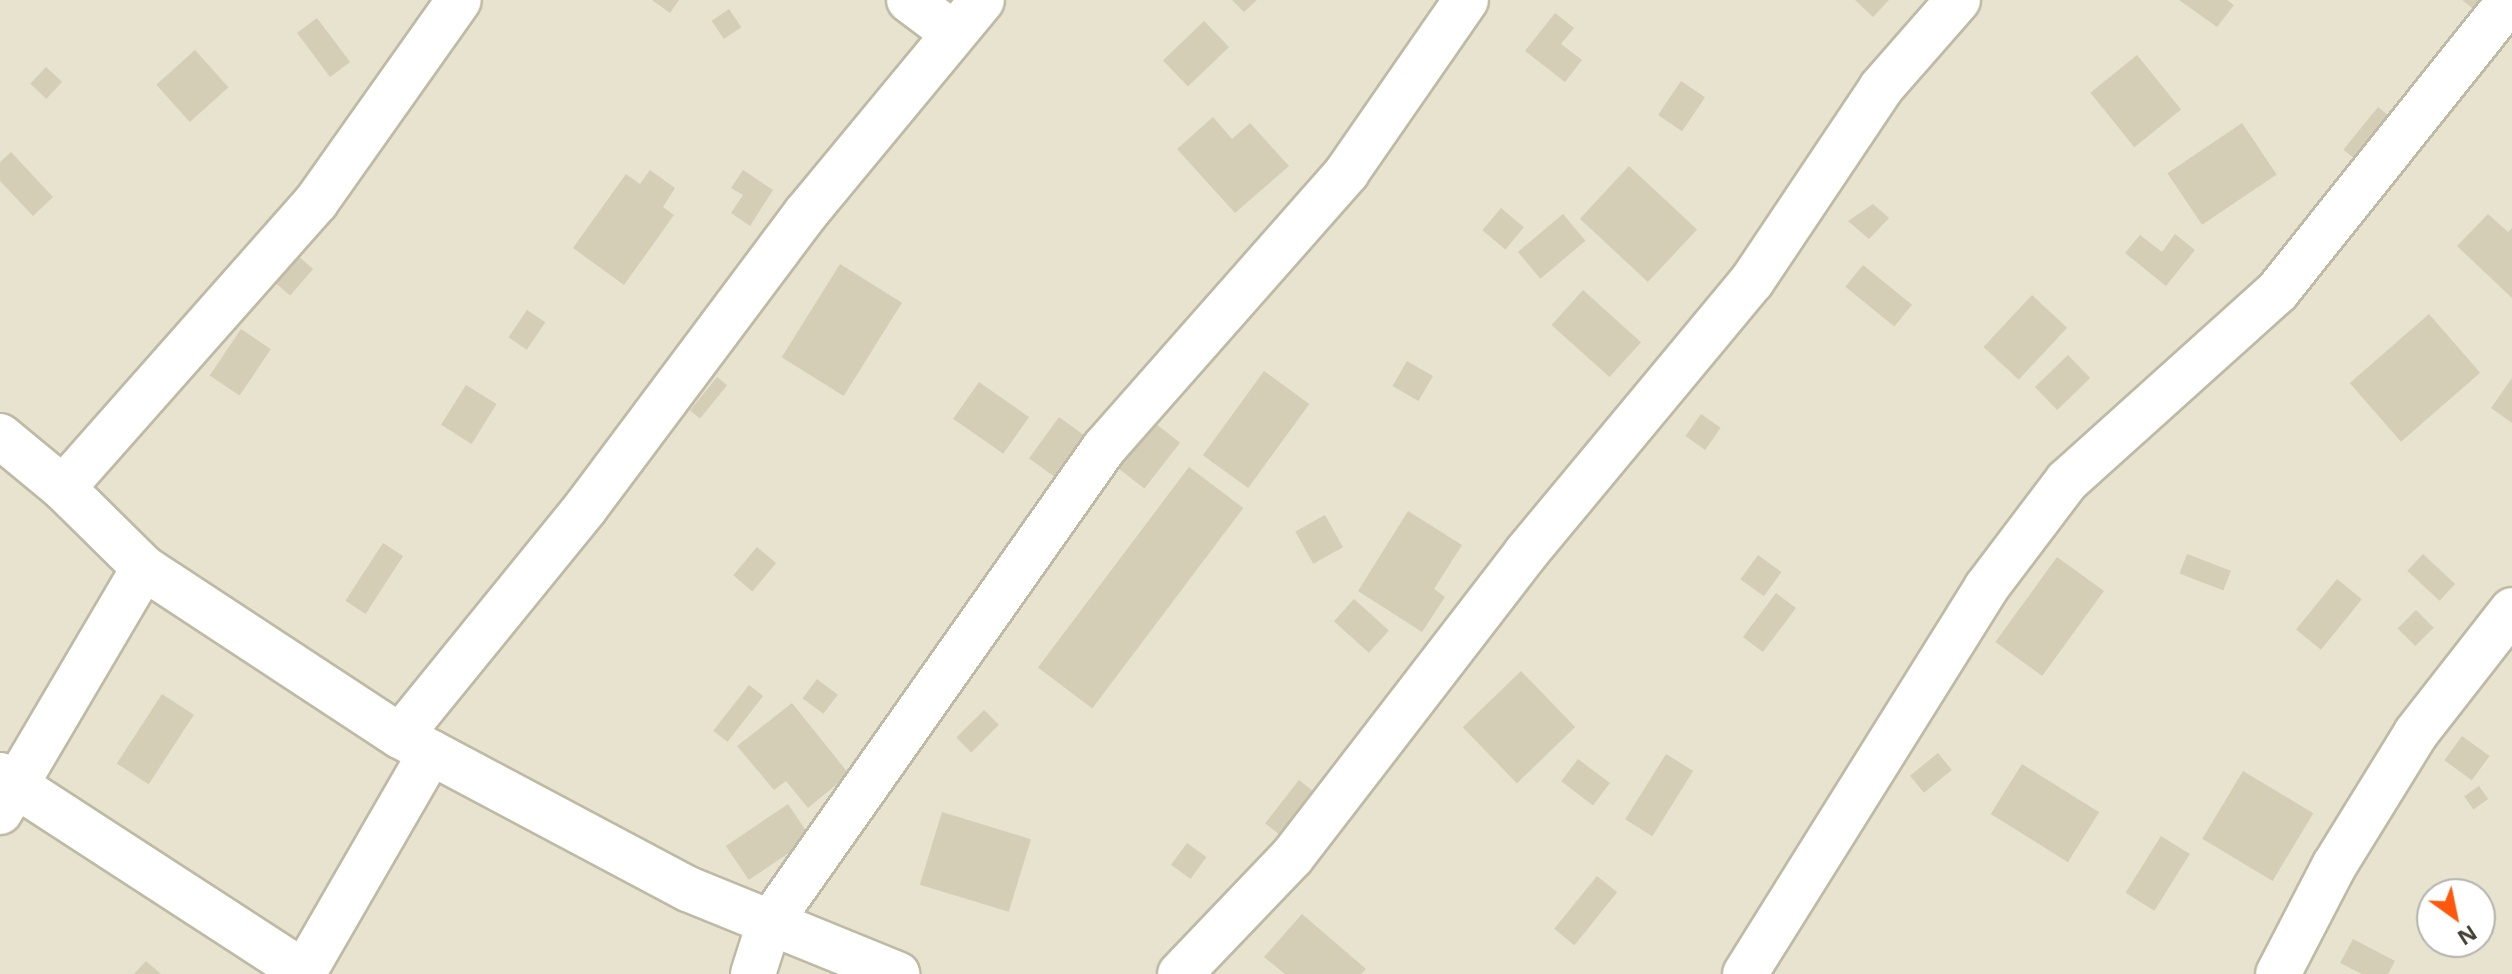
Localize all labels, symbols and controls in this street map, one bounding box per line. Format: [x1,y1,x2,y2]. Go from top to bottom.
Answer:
north arrow [2416,878,2496,958]
text: N [2452,919,2484,954]

